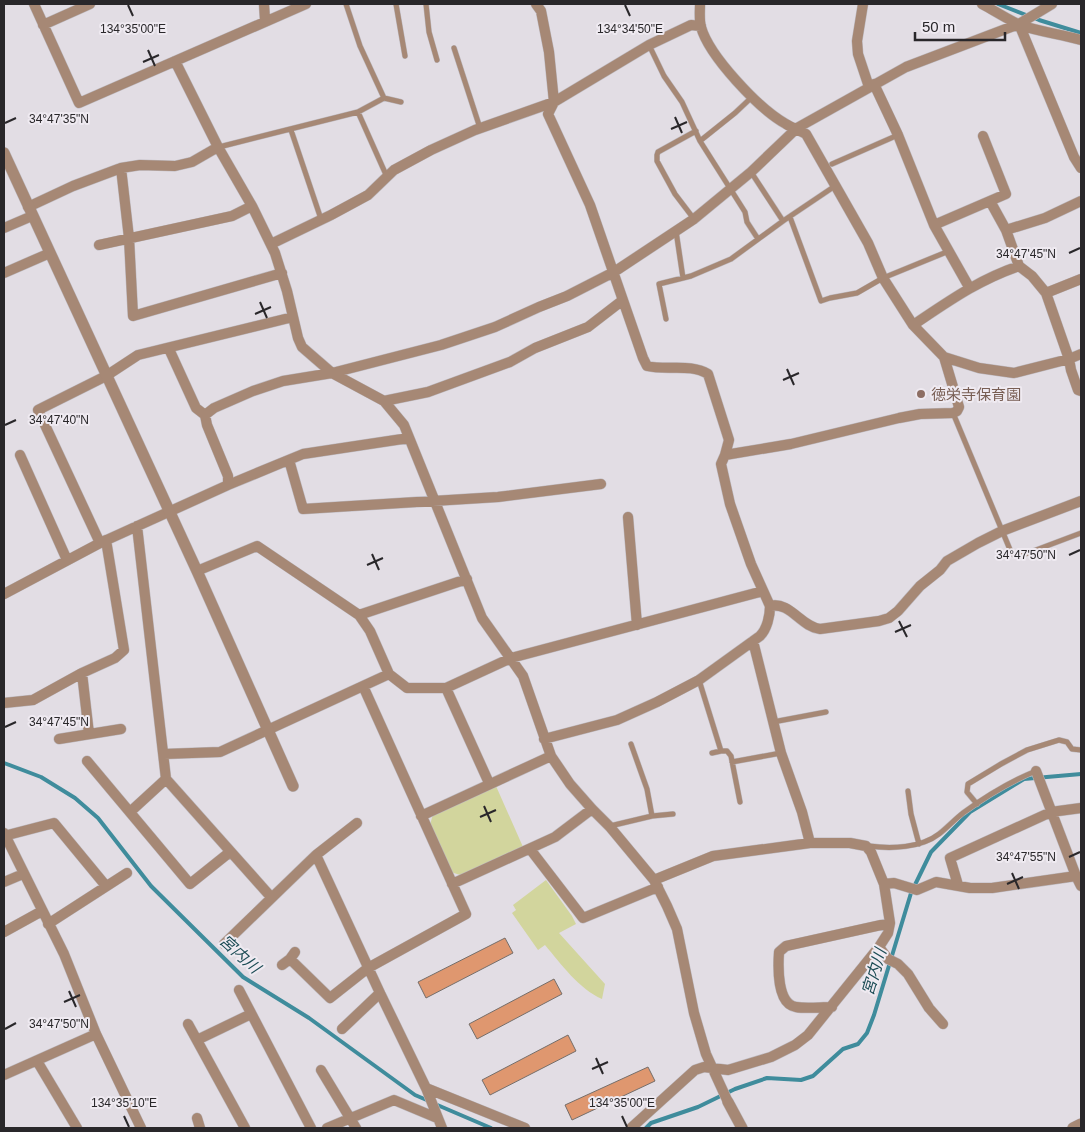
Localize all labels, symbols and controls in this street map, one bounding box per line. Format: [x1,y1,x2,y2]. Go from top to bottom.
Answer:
scale bar [915,10,1005,42]
text: 50 m [922,18,955,35]
text: 134°35'00"E [100,22,166,36]
text: 134°34'50"E [597,22,663,36]
text: 34°47'35"N [29,112,89,126]
text: 34°47'45"N [996,247,1056,261]
place label: 徳栄寺保育園 [931,386,1021,403]
marker: 徳栄寺保育園 [915,388,927,400]
text: 34°47'40"N [29,413,89,427]
text: 34°47'50"N [996,548,1056,562]
text: 34°47'45"N [29,715,89,729]
text: 34°47'55"N [996,850,1056,864]
water label: 宮内川 [216,932,265,978]
water label: 宮内川 [859,945,890,997]
text: 34°47'50"N [29,1017,89,1031]
text: 134°35'10"E [91,1096,157,1110]
text: 134°35'00"E [589,1096,655,1110]

